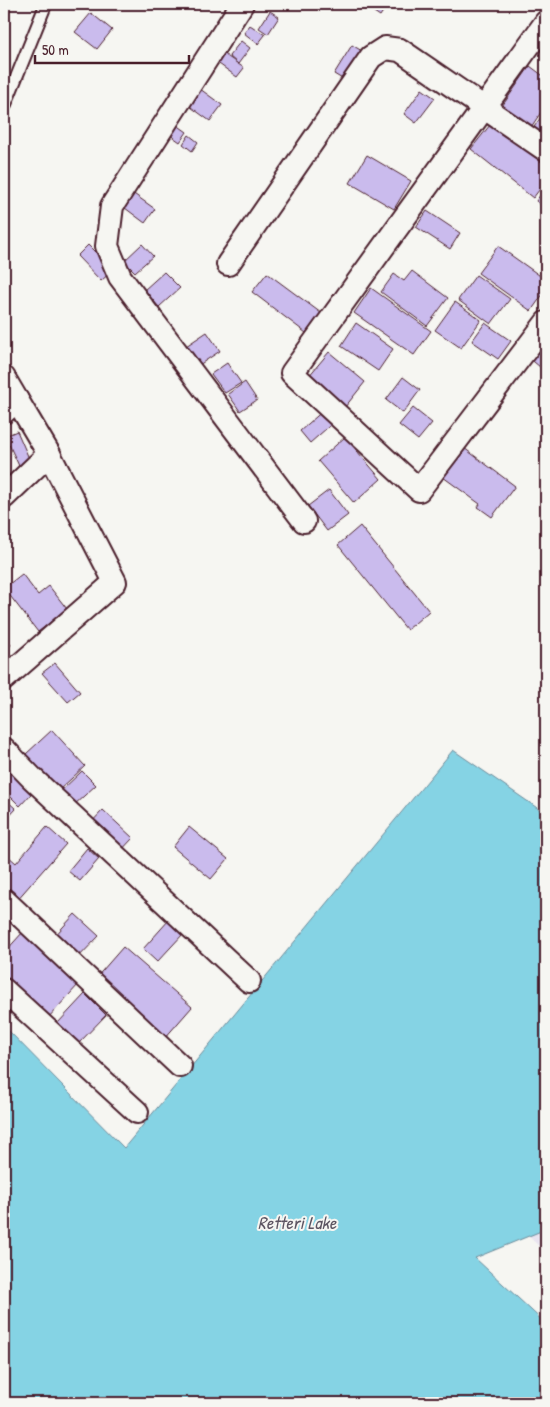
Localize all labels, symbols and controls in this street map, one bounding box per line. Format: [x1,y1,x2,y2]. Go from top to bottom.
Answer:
scale bar [35,32,189,64]
text: 50 m [42,39,69,60]
water label: Retteri Lake [258,1210,337,1235]

